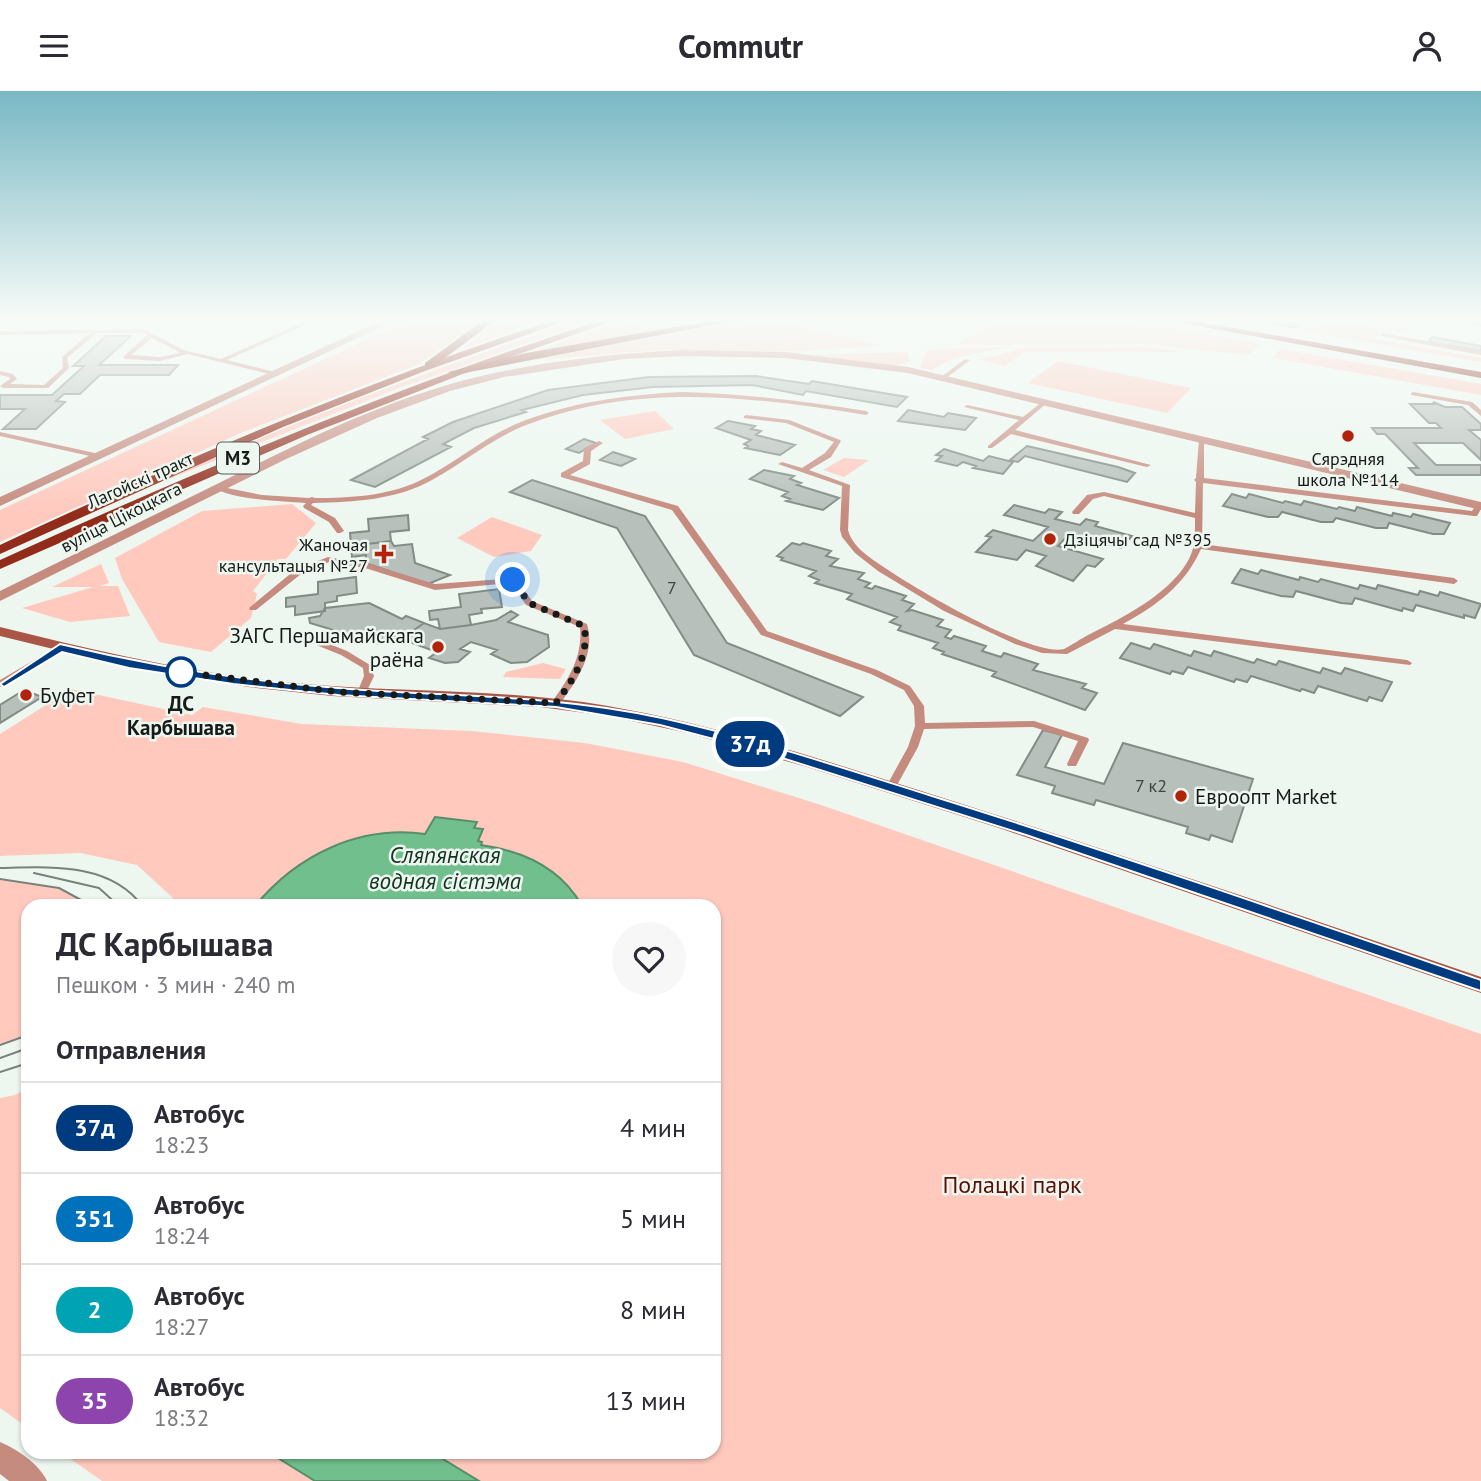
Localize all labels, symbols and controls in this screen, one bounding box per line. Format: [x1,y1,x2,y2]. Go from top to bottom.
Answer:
text: Commutr [678,25,803,67]
icon: menu [35,27,73,65]
icon: person [1408,27,1446,65]
marker: Сярэдняя школа №114 [1340,428,1356,444]
road number: М3 [217,443,259,473]
street label: Лагойскі тракт [83,446,197,514]
place label: Сярэдняя школа №114 [1297,447,1399,491]
street label: вуліца Цікоцкага [57,477,185,557]
place label: Дзіцячы сад №395 [1064,528,1212,551]
marker: Дзіцячы сад №395 [1042,531,1058,547]
place label: Жаночая кансультацыя №27 [219,533,368,577]
marker: Жаночая кансультацыя №27 [374,544,394,564]
your location [495,562,530,597]
house number: 7 [667,576,677,599]
place label: ЗАГС Першамайскага раёна [230,622,424,673]
marker: ЗАГС Першамайскага раёна [430,639,446,655]
marker: ДС Карбышава [166,657,196,687]
place label: Буфет [40,682,95,709]
marker: Буфет [18,687,34,703]
place label: ДС Карбышава [127,690,235,741]
line badge: 37д [710,721,790,767]
text: 37д [730,728,770,759]
house number: 7 к2 [1135,774,1167,797]
place label: Евроопт Market [1195,783,1337,810]
marker: Евроопт Market [1173,788,1189,804]
water label: Сляпянская водная сістэма [369,840,521,895]
text: ДС Карбышава [56,922,273,965]
button: heart [612,922,686,996]
text: Пешком · 3 мин · 240 m [56,970,295,999]
text: Отправления [56,1033,206,1066]
text: Автобус [154,1097,245,1130]
text: 4 мин [620,1111,686,1144]
text: 37д [74,1112,115,1143]
text: 18:23 [154,1130,209,1159]
park label: Полацкі парк [942,1169,1082,1200]
text: Автобус [154,1188,245,1221]
text: 5 мин [620,1202,686,1235]
text: 351 [74,1203,115,1234]
text: 18:24 [154,1221,209,1250]
text: Автобус [154,1279,245,1312]
text: 8 мин [620,1293,686,1326]
text: 2 [88,1294,101,1325]
text: 18:27 [154,1312,209,1341]
text: Автобус [154,1370,245,1403]
text: 13 мин [606,1384,686,1417]
text: 35 [81,1385,108,1416]
text: 18:32 [154,1403,209,1432]

